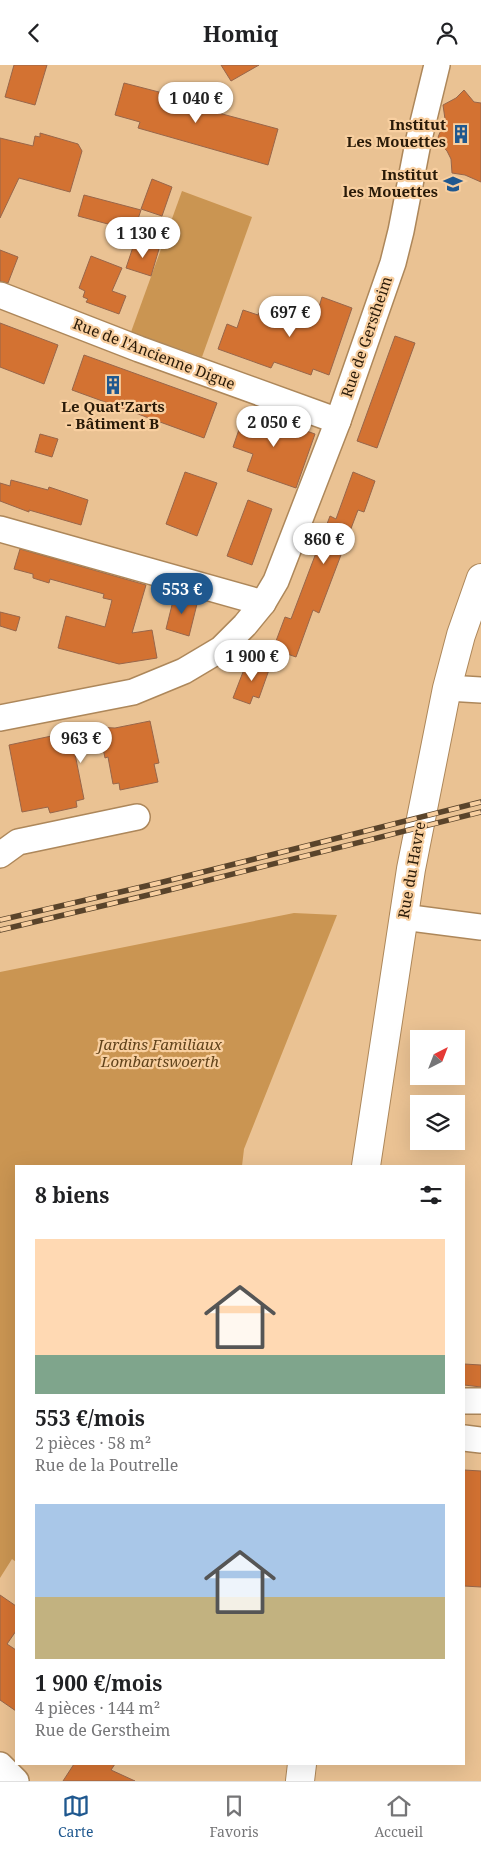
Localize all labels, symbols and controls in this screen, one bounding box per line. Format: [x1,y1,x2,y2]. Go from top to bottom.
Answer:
text: Homiq [203,18,278,48]
icon: back [20,19,48,47]
icon: person [433,19,461,47]
pin: 1 040 € [150,82,242,124]
text: 1 040 € [169,87,223,109]
place label: Institut Les Mouettes [346,114,446,151]
building icon: Institut Les Mouettes [450,123,472,145]
place label: Institut les Mouettes [343,164,438,201]
school or university icon: Institut les Mouettes [442,173,464,195]
pin: 1 130 € [97,217,189,259]
text: 1 130 € [116,222,170,244]
street label: Rue de Gerstheim [336,273,396,400]
pin: 697 € [255,295,325,338]
text: 697 € [270,301,310,323]
street label: Rue de l'Ancienne Digue [70,313,238,393]
building icon: Le Quat'Zarts - Bâtiment B [102,374,124,396]
place label: Le Quat'Zarts - Bâtiment B [61,396,165,433]
pin: 2 050 € [228,405,320,448]
text: 2 050 € [247,411,301,433]
pin: 860 € [289,523,359,565]
text: 860 € [304,528,344,550]
pin: 553 € [147,573,217,615]
text: 553 € [162,578,202,600]
pin: 1 900 € [206,639,298,682]
text: 1 900 € [225,645,279,667]
pin: 963 € [46,721,116,764]
text: 963 € [61,727,101,749]
street label: Rue du Havre [393,820,429,920]
north arrow [410,1030,465,1085]
map controls [410,1030,465,1150]
park label: Jardins Familiaux Lombartswoerth [95,1034,223,1071]
button: layers [410,1095,465,1150]
text: 8 biens [35,1181,109,1209]
icon: filters [417,1181,445,1209]
icon: home [195,1272,285,1362]
text: 553 €/mois [35,1404,145,1432]
text: 2 pièces · 58 m² [35,1432,151,1454]
text: Rue de la Poutrelle [35,1454,178,1476]
icon: home [195,1537,285,1627]
text: 1 900 €/mois [35,1669,162,1697]
text: 4 pièces · 144 m² [35,1697,160,1719]
text: Rue de Gerstheim [35,1719,170,1741]
tab: Carte [58,1792,93,1841]
tab: Favoris [209,1792,259,1841]
tab: Accueil [374,1792,423,1841]

